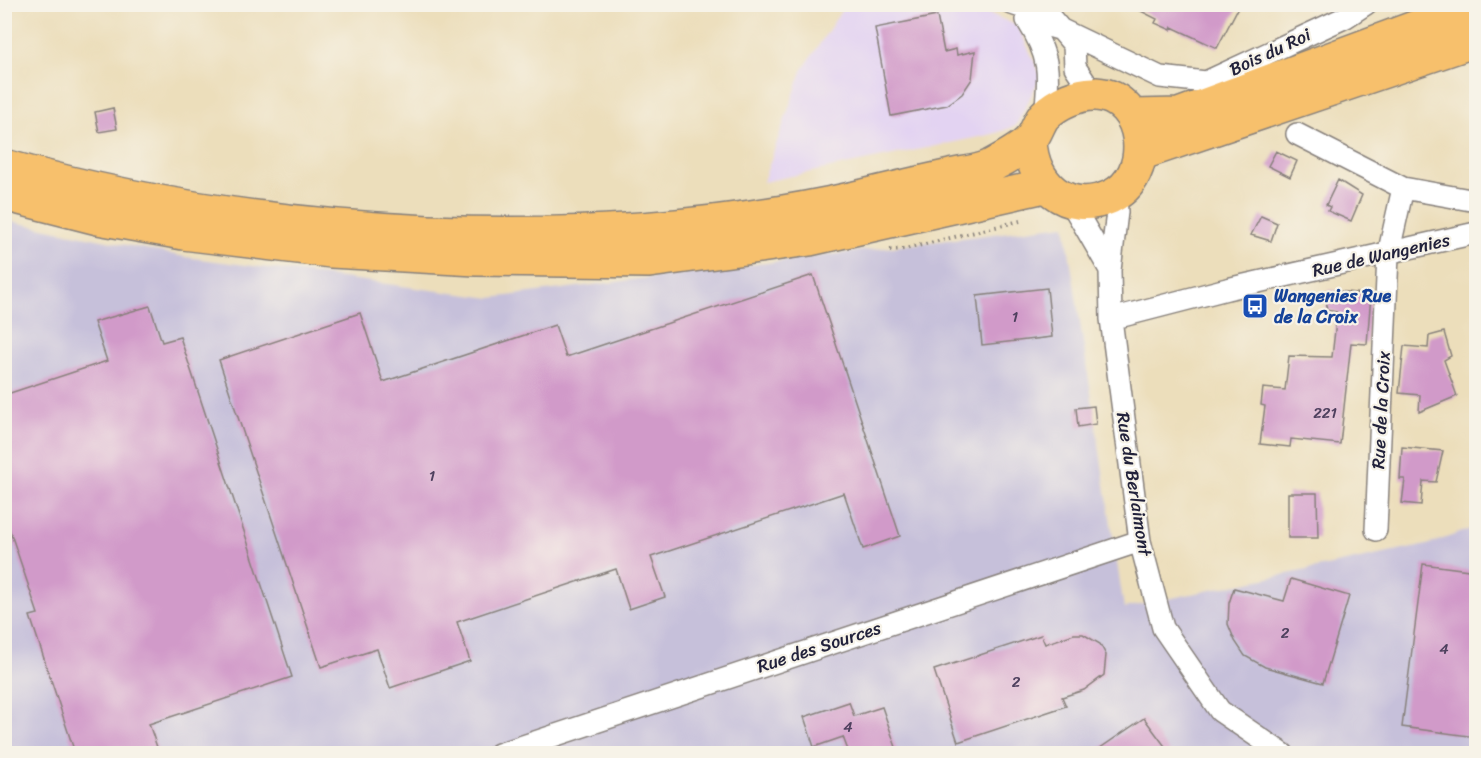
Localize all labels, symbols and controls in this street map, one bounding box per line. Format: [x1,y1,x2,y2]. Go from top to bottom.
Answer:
street label: Bois du Roi [1224,19,1317,85]
street label: Rue de Wangenies [1309,223,1454,286]
place label: Wangenies Rue de la Croix [1274,280,1391,333]
bus stop icon: Wangenies Rue de la Croix [1240,291,1270,321]
house number: 1 [1012,304,1018,330]
street label: Rue de la Croix [1362,349,1400,470]
house number: 221 [1313,400,1337,426]
street label: Rue du Berlaimont [1107,410,1161,559]
house number: 1 [429,463,435,489]
street label: Rue des Sources [753,612,886,682]
house number: 2 [1281,620,1290,646]
house number: 4 [1439,636,1449,662]
house number: 2 [1012,669,1021,695]
house number: 4 [843,714,853,740]

